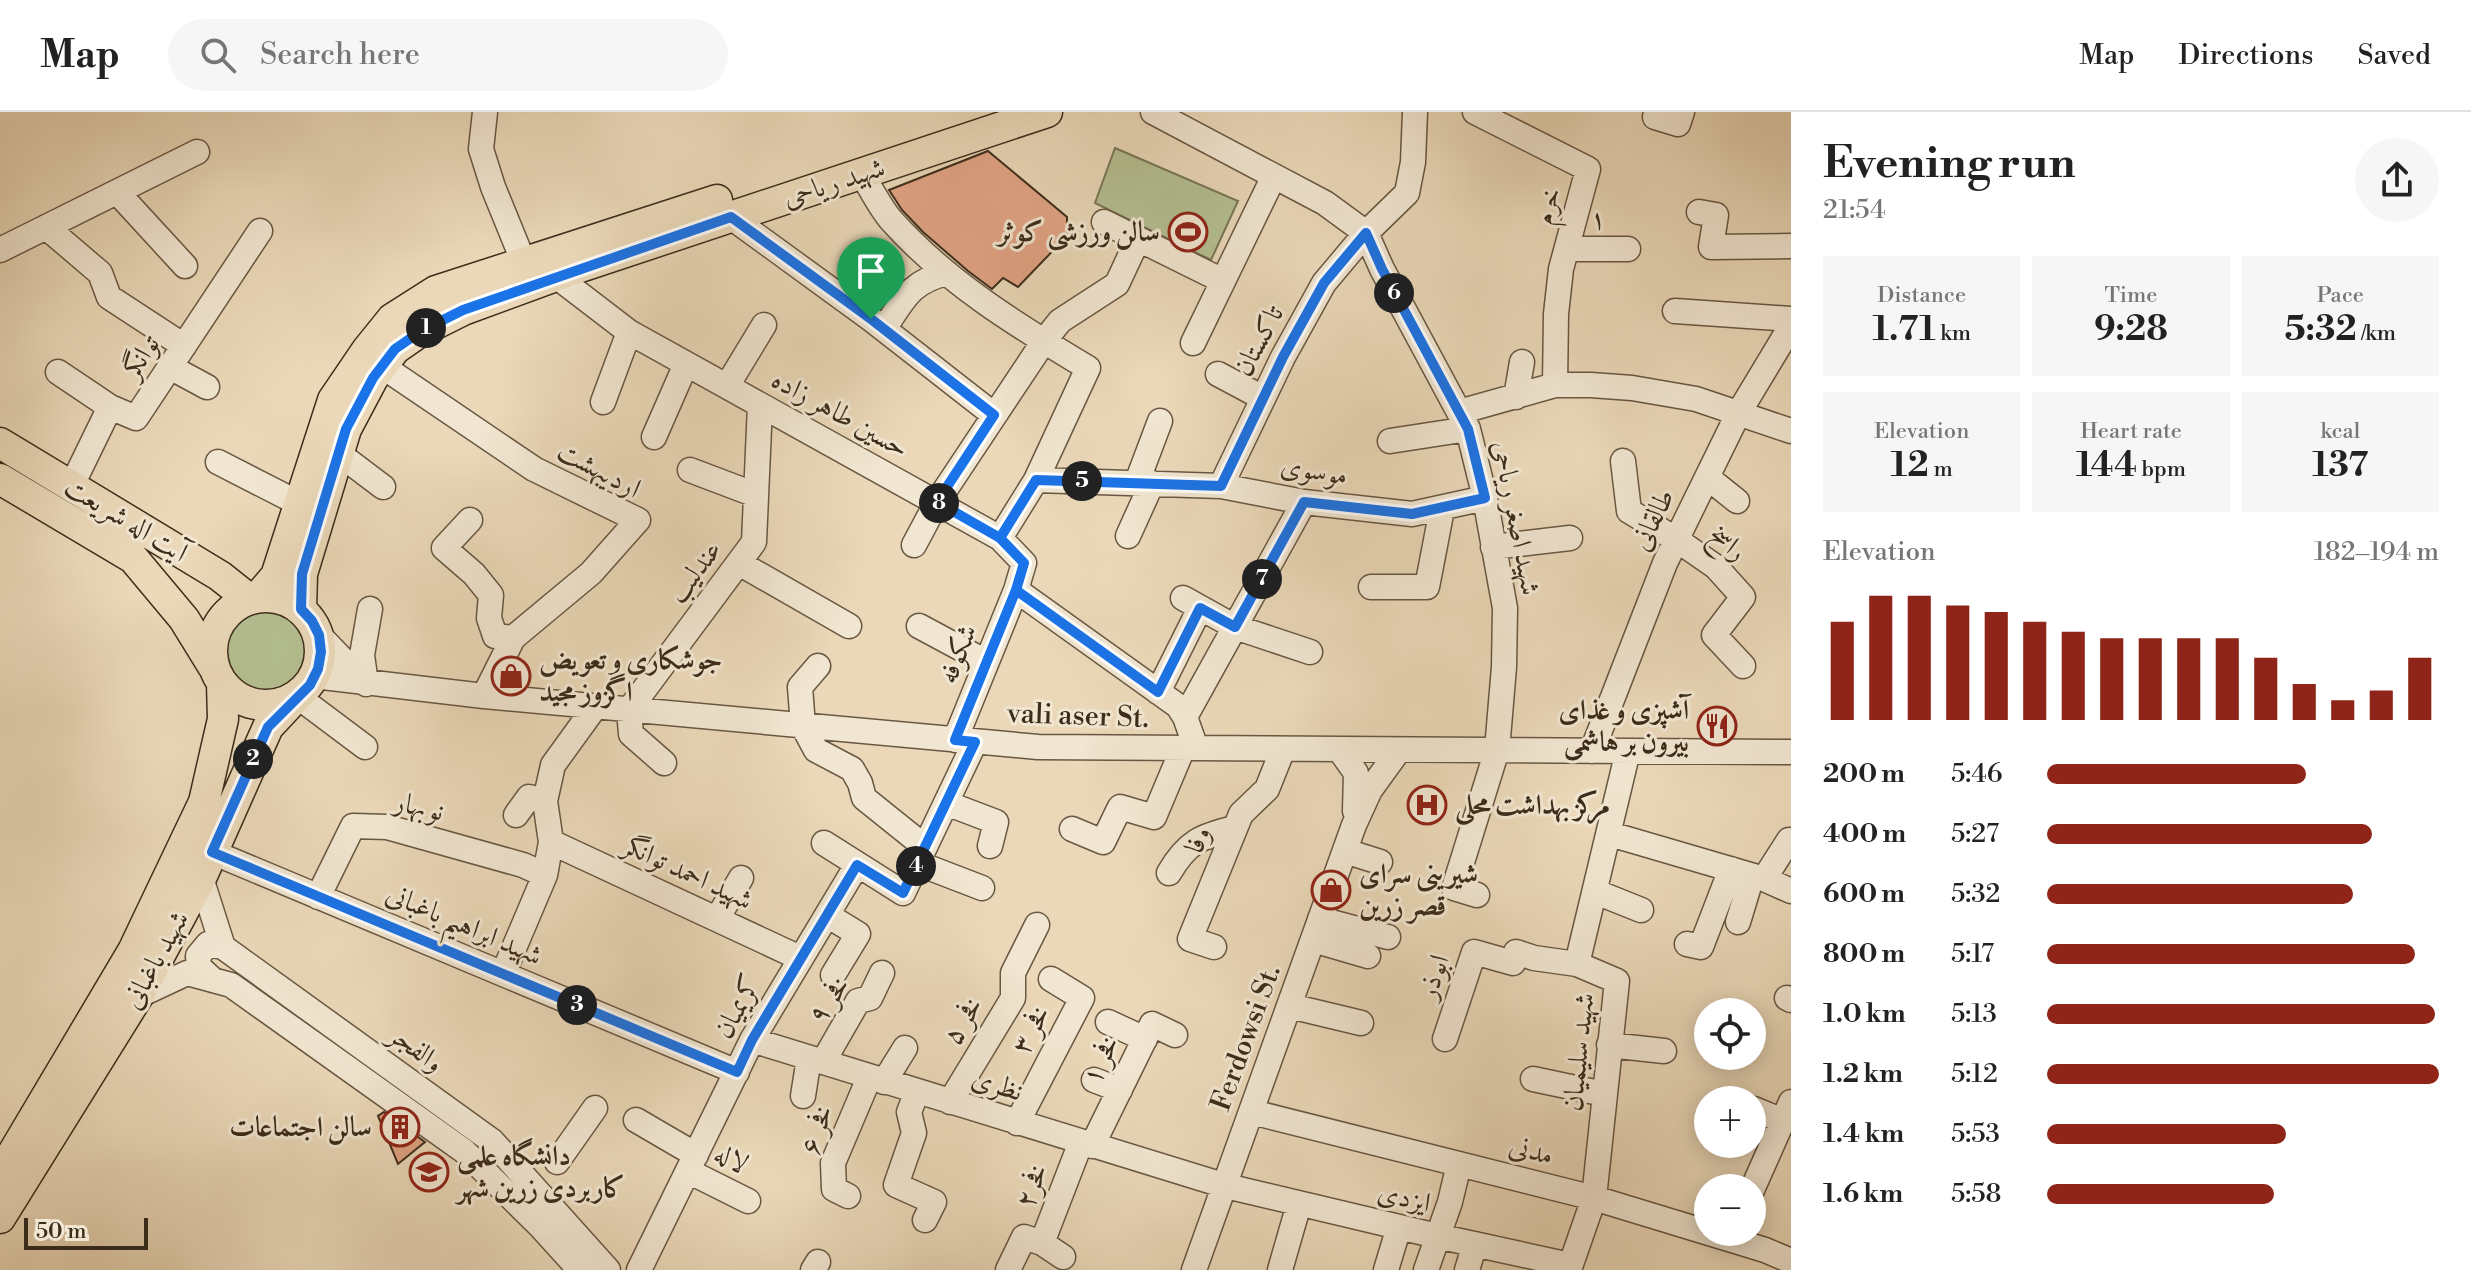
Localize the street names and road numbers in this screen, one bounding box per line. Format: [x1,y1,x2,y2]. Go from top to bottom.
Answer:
street label: شهید ریاحی [779,150,889,216]
street label: خرم [1526,183,1576,230]
street label: ۱ [1590,202,1606,237]
street label: تاکستان [1226,299,1292,382]
street label: توانگر [112,328,168,388]
street label: حسین طاهر زاده [765,362,915,466]
street label: اردیبهشت [551,433,647,507]
street label: شهید اصغر ریاحی [1484,438,1548,598]
street label: موسوی [1278,448,1350,494]
street label: آیت اله شریعت [58,470,197,572]
street label: طالقانی [1623,483,1683,557]
street label: راسخ [1698,517,1754,574]
street label: عندلیب [660,534,730,610]
street label: شکوفه [930,619,986,689]
street label: vali aser St. [1005,696,1150,736]
street label: نوبهار [388,784,447,830]
street label: وفا [1177,821,1219,859]
street label: شهید احمد توانگر [615,827,758,918]
street label: شهید ابراهیم باغبانی [377,876,548,982]
street label: شهید باغبانی [115,905,197,1015]
street label: ابوذر [1409,950,1458,1007]
street label: Ferdowsi St. [1203,960,1289,1116]
street label: کریمیان [706,969,770,1045]
street label: فخر ۹ [800,969,858,1031]
street label: فخر ۵ [935,990,991,1052]
street label: شهید سلیمیان [1555,991,1603,1113]
street label: فخر ۳ [1004,1000,1058,1060]
street label: والفجر [379,1016,450,1081]
street label: فخر ۱ [1074,1030,1128,1090]
street label: نظری [967,1061,1027,1109]
street label: فخر ۶ [793,1101,841,1159]
street label: مدنی [1505,1129,1557,1173]
street label: لاله [708,1136,754,1182]
street label: فخر۲ [1008,1159,1056,1213]
street label: ایزدی [1374,1175,1434,1221]

